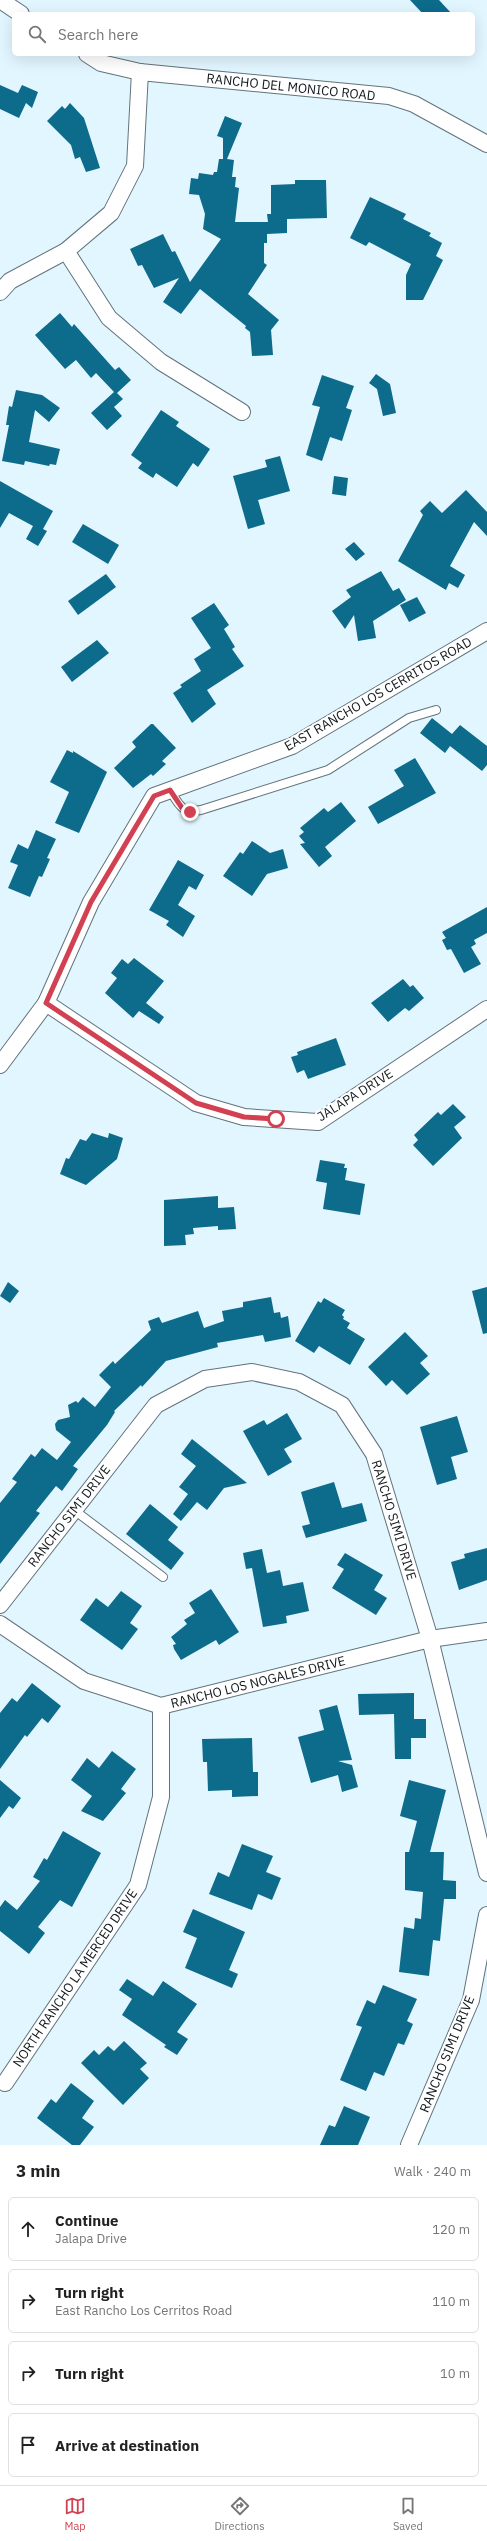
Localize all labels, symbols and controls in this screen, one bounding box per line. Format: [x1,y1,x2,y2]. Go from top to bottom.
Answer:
search box [12,12,475,56]
icon: search [26,23,48,45]
text: Search here [58,25,138,44]
street label: RANCHO DEL MONICO ROAD [206,70,376,104]
street label: EAST RANCHO LOS CERRITOS ROAD [281,633,475,755]
route end [181,803,199,821]
street label: JALAPA DRIVE [314,1065,396,1125]
route start [267,1110,285,1128]
street label: RANCHO SIMI DRIVE [368,1458,420,1582]
street label: RANCHO SIMI DRIVE [24,1462,114,1570]
street label: RANCHO LOS NOGALES DRIVE [169,1652,347,1712]
street label: NORTH RANCHO LA MERCED DRIVE [9,1886,141,2070]
street label: RANCHO SIMI DRIVE [416,1993,478,2115]
text: 3 min [16,2160,60,2182]
text: Walk · 240 m [394,2163,471,2180]
text: Continue [55,2211,119,2230]
icon: ahead [17,2218,39,2240]
text: 120 m [432,2221,470,2238]
text: Jalapa Drive [55,2230,127,2247]
text: Turn right [55,2283,124,2302]
icon: right [17,2290,39,2312]
text: 110 m [432,2293,470,2310]
text: East Rancho Los Cerritos Road [55,2302,232,2319]
icon: right [17,2362,39,2384]
text: Turn right [55,2364,124,2383]
text: 10 m [440,2365,470,2382]
icon: arrive [17,2434,39,2456]
text: Arrive at destination [55,2436,199,2455]
tab: Map [64,2495,86,2533]
tab: Directions [214,2495,265,2533]
tab: Saved [393,2495,423,2533]

